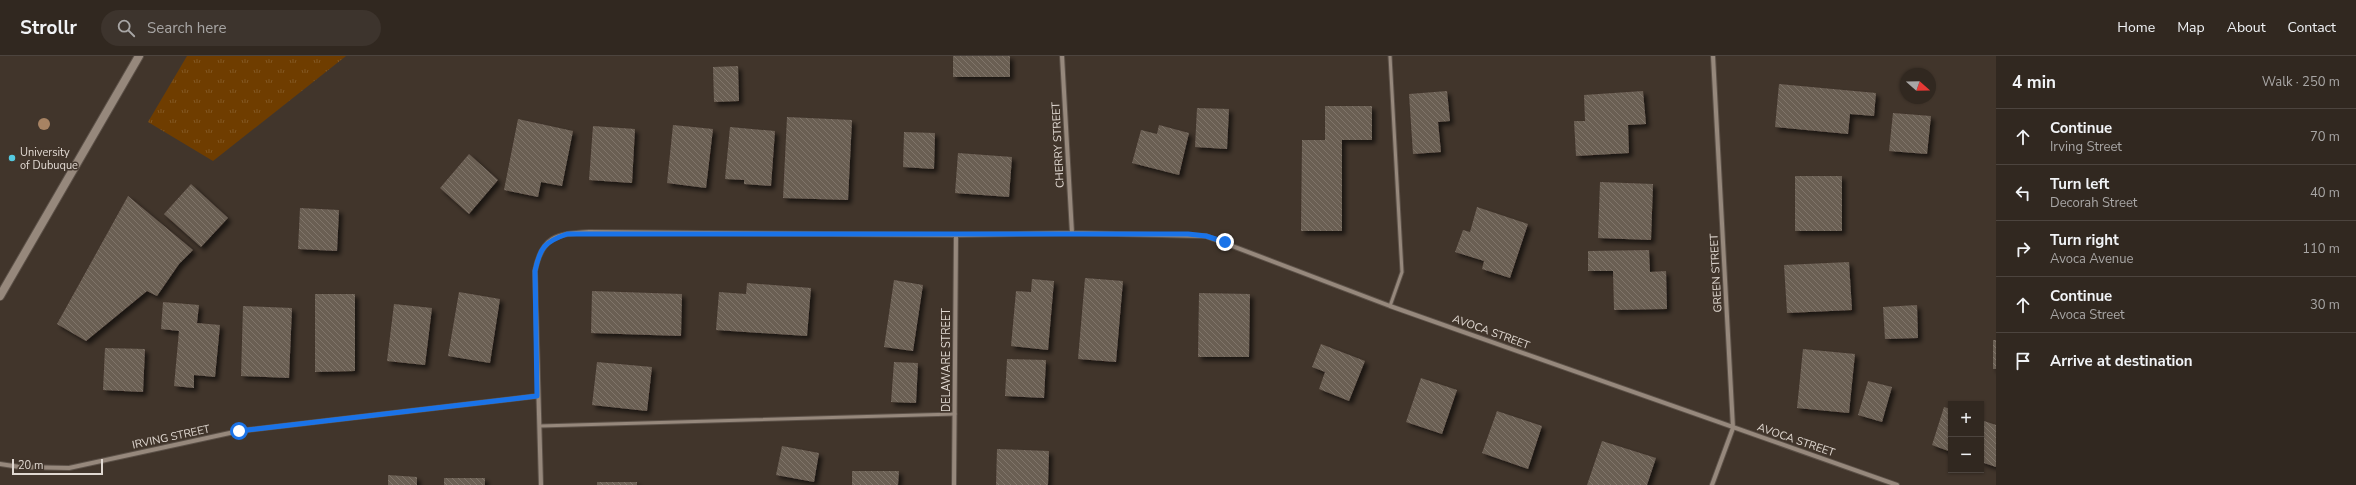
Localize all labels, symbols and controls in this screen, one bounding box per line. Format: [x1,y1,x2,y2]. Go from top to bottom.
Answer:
search box [101,10,381,46]
text: Strollr [20,15,77,41]
icon: search [115,17,137,39]
text: Search here [147,18,227,38]
text: Home [2117,18,2155,37]
text: Map [2177,18,2205,37]
text: About [2227,18,2266,37]
text: Contact [2288,18,2336,37]
north arrow [1900,68,1936,104]
text: 4 min [2012,71,2056,94]
text: Walk · 250 m [2262,73,2340,91]
street label: CHERRY STREET [1048,101,1068,188]
text: Continue [2050,118,2112,138]
icon: ahead [2012,126,2034,148]
text: 70 m [2310,128,2340,146]
text: Irving Street [2050,138,2122,156]
place label: University of Dubuque [20,145,78,173]
marker: University of Dubuque [7,153,17,163]
text: Turn left [2050,174,2109,194]
icon: left [2012,182,2034,204]
text: 40 m [2310,184,2340,202]
text: Decorah Street [2050,194,2137,212]
text: Turn right [2050,230,2119,250]
route end [1216,233,1234,251]
street label: GREEN STREET [1706,233,1726,313]
icon: right [2012,238,2034,260]
text: 110 m [2302,240,2340,258]
text: Avoca Avenue [2050,250,2133,268]
text: Continue [2050,286,2112,306]
icon: ahead [2012,294,2034,316]
text: 30 m [2310,296,2340,314]
text: Avoca Street [2050,306,2125,324]
street label: DELAWARE STREET [939,308,954,412]
street label: AVOCA STREET [1450,311,1532,353]
icon: arrive [2012,350,2034,372]
text: Arrive at destination [2050,351,2193,371]
map controls [1948,401,1984,473]
button: + [1948,401,1984,437]
street label: AVOCA STREET [1755,420,1837,460]
street label: IRVING STREET [131,421,212,453]
route start [230,422,248,440]
button: − [1948,437,1984,473]
scale bar [12,457,103,476]
text: 20 m [18,458,43,473]

